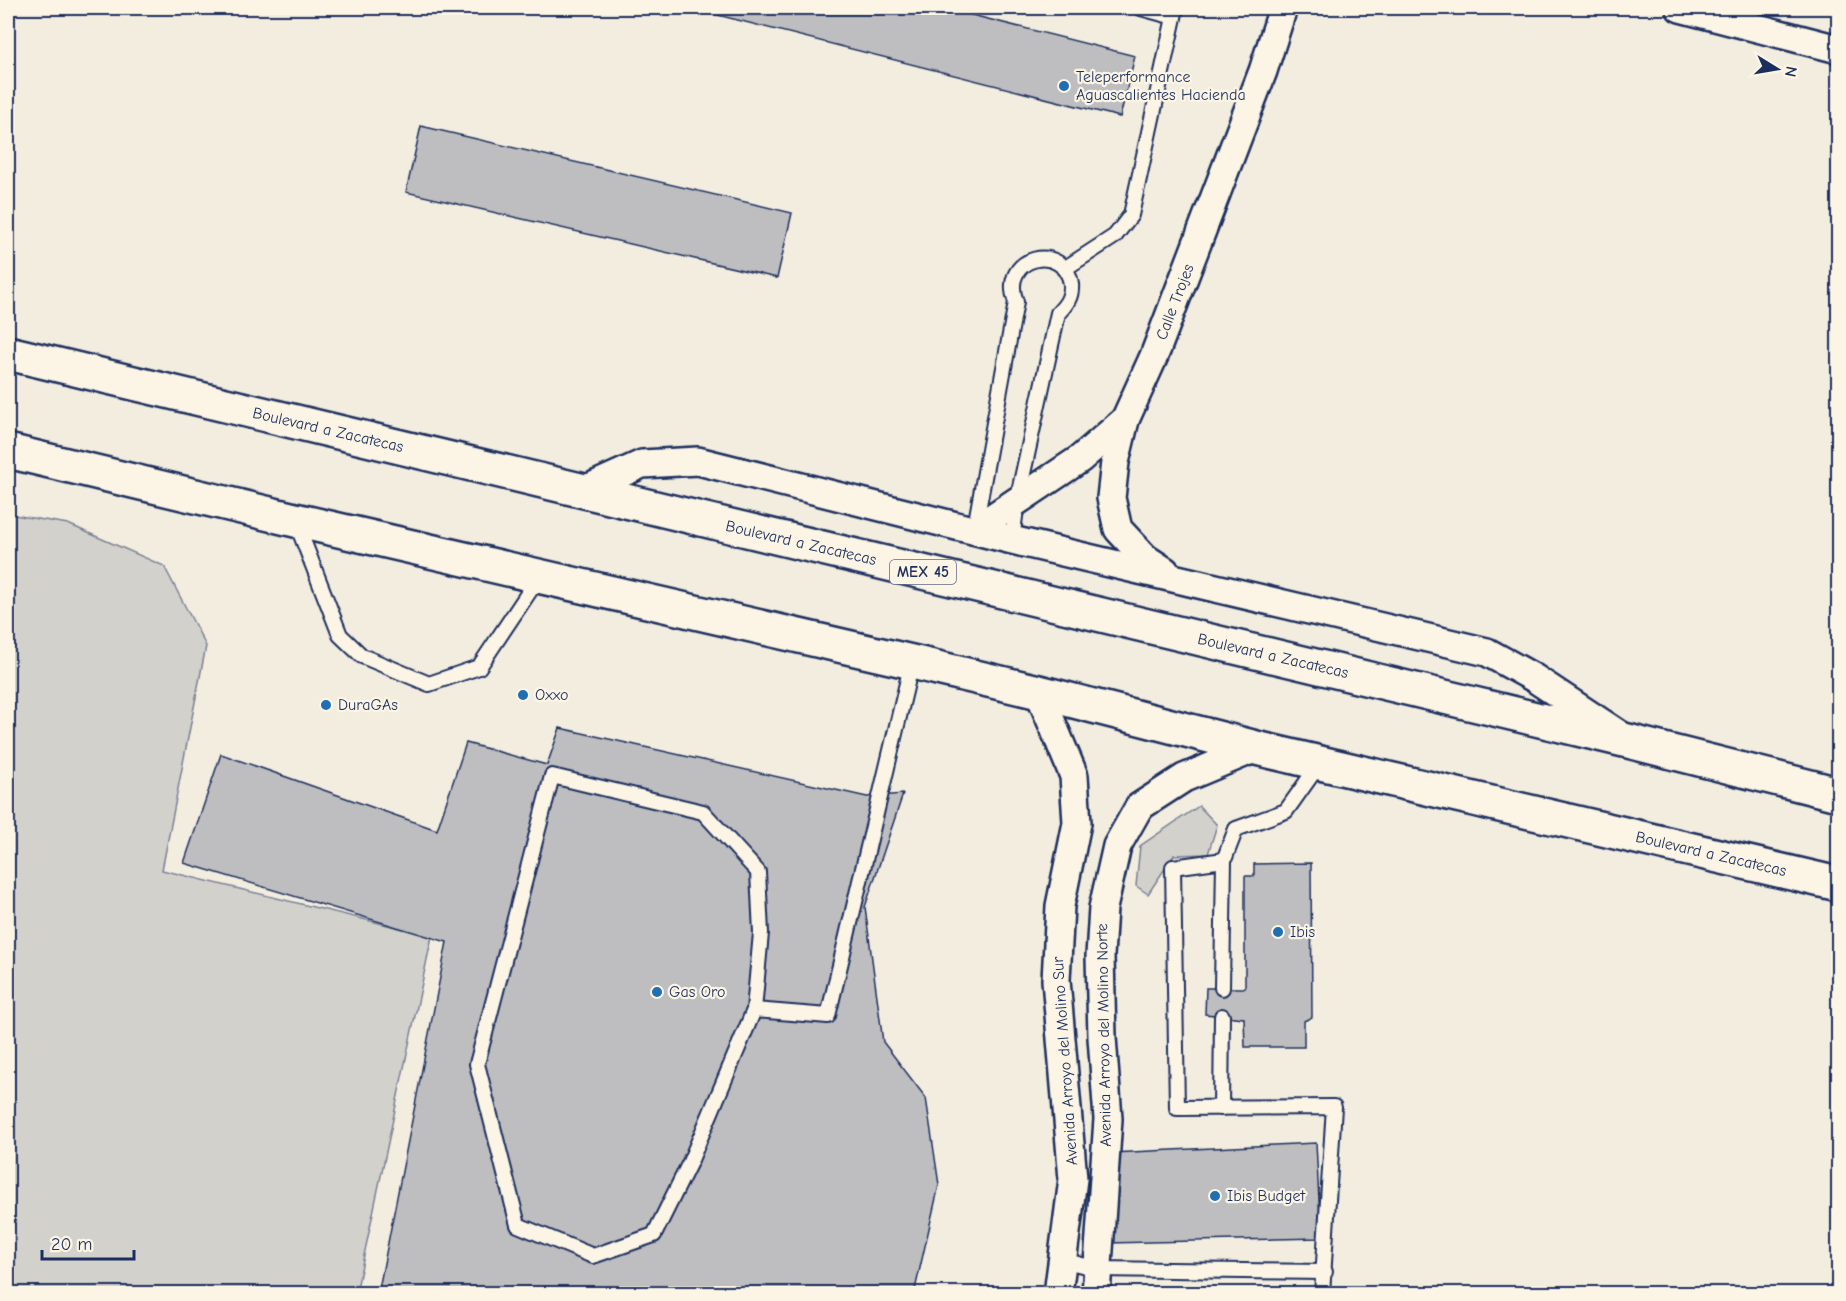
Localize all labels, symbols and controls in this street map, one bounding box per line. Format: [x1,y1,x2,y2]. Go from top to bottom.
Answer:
north arrow [1747,39,1807,99]
text: N [1781,65,1801,79]
place label: Teleperformance Aguascalientes Hacienda [1076,68,1246,104]
marker: Teleperformance Aguascalientes Hacienda [1057,79,1071,93]
street label: Calle Trojes [1152,261,1198,342]
street label: Boulevard a Zacatecas [251,404,406,456]
street label: Boulevard a Zacatecas [724,517,879,569]
road number: MEX 45 [890,560,956,584]
street label: Boulevard a Zacatecas [1196,630,1351,682]
place label: Oxxo [535,686,569,704]
marker: Oxxo [516,688,530,702]
place label: DuraGAs [338,696,398,714]
marker: DuraGAs [319,698,333,712]
street label: Boulevard a Zacatecas [1634,828,1789,880]
street label: Avenida Arroyo del Molino Norte [1093,923,1115,1147]
place label: Ibis [1290,923,1315,941]
marker: Ibis [1271,925,1285,939]
street label: Avenida Arroyo del Molino Sur [1049,955,1081,1166]
place label: Gas Oro [669,983,726,1001]
marker: Gas Oro [650,985,664,999]
place label: Ibis Budget [1227,1187,1306,1205]
marker: Ibis Budget [1208,1189,1222,1203]
scale bar [42,1223,134,1261]
text: 20 m [51,1234,92,1255]

